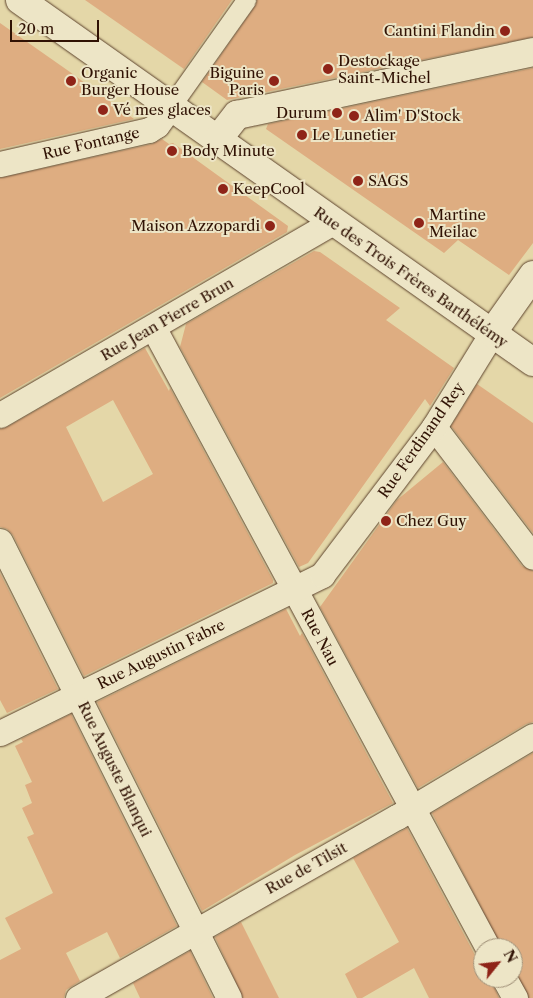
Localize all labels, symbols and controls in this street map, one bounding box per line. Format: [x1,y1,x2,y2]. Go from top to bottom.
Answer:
scale bar [12,10,101,42]
text: 20 m [18,19,54,38]
place label: Cantini Flandin [384,22,495,40]
marker: Cantini Flandin [499,25,511,37]
place label: Destockage Saint-Michel [338,51,431,86]
place label: Organic Burger House [81,63,179,98]
place label: Biguine Paris [209,63,264,98]
marker: Destockage Saint-Michel [322,63,334,75]
marker: Organic Burger House [65,75,77,87]
marker: Biguine Paris [268,75,280,87]
place label: Vé mes glaces [113,101,211,119]
marker: Vé mes glaces [97,104,109,116]
place label: Durum [276,104,327,122]
marker: Durum [331,107,343,119]
place label: Alim' D'Stock [364,107,461,125]
marker: Alim' D'Stock [348,110,360,122]
street label: Rue Fontange [41,123,141,163]
place label: Le Lunetier [312,126,396,144]
marker: Le Lunetier [296,129,308,141]
place label: Body Minute [182,142,275,160]
marker: Body Minute [166,145,178,157]
place label: SAGS [368,172,408,190]
marker: SAGS [352,175,364,187]
place label: KeepCool [233,180,305,198]
marker: KeepCool [217,183,229,195]
street label: Rue des Trois Frères Barthélémy [310,203,512,351]
place label: Martine Meilac [429,205,486,240]
place label: Maison Azzopardi [131,217,260,235]
marker: Martine Meilac [413,217,425,229]
marker: Maison Azzopardi [264,220,276,232]
street label: Rue Jean Pierre Brun [97,274,237,364]
street label: Rue Ferdinand Rey [374,379,468,501]
place label: Chez Guy [396,512,467,530]
marker: Chez Guy [380,515,392,527]
street label: Rue Nau [298,606,342,668]
street label: Rue Augustin Fabre [94,615,228,693]
street label: Rue Auguste Blanqui [74,698,156,840]
street label: Rue de Tilsit [262,838,350,898]
north arrow [473,938,523,988]
text: N [499,947,521,966]

